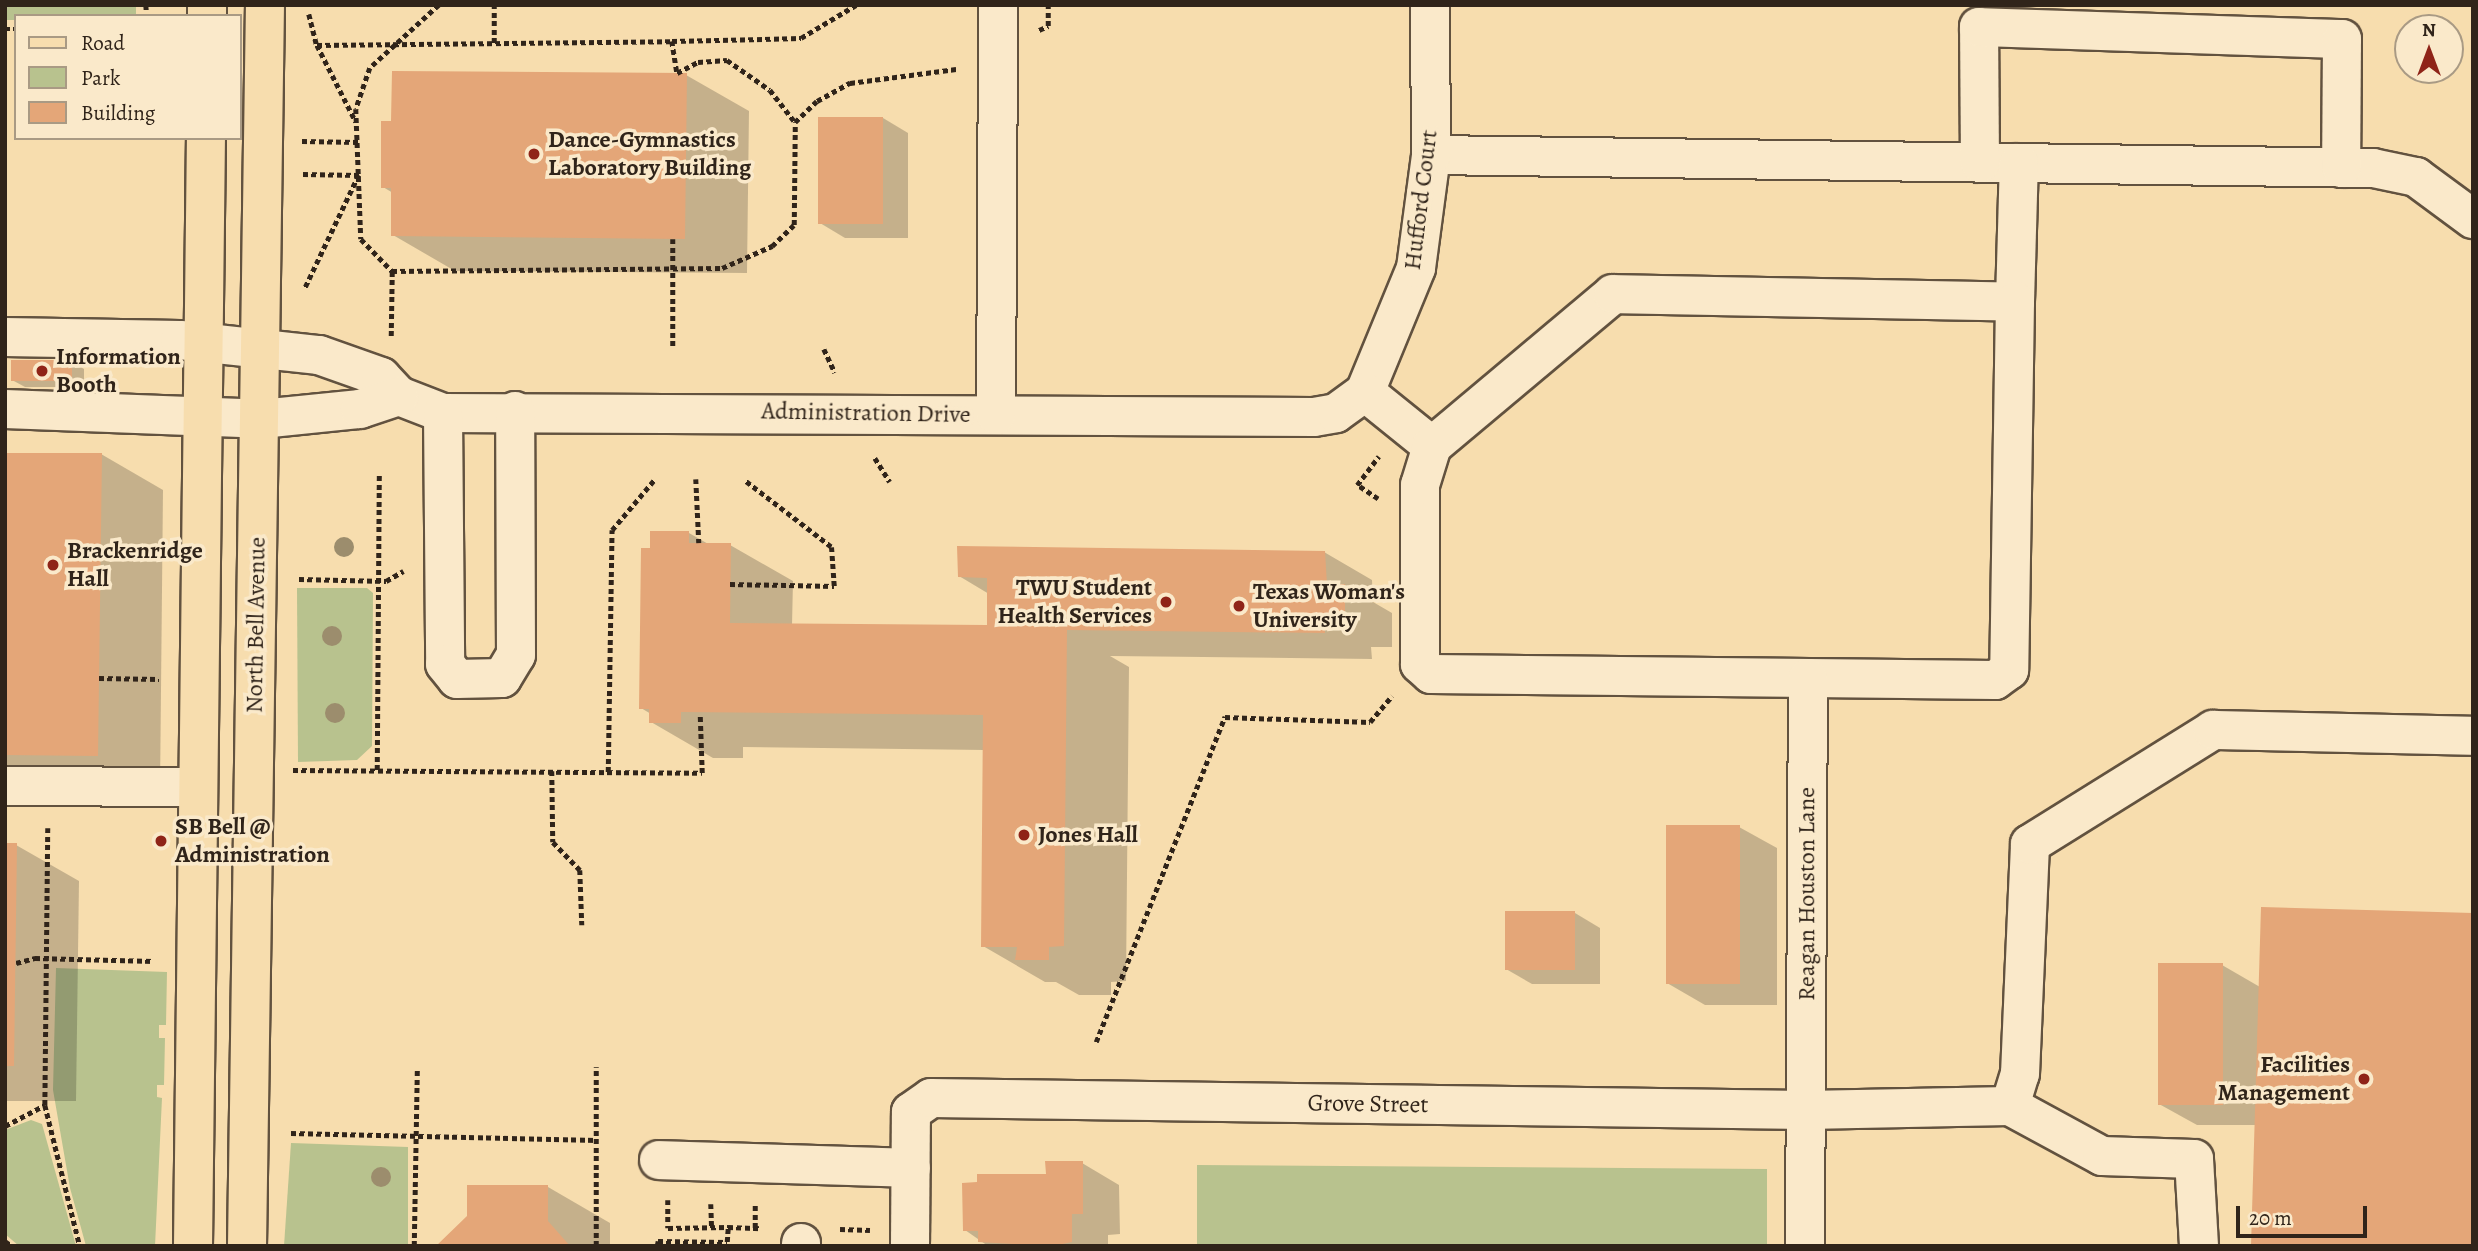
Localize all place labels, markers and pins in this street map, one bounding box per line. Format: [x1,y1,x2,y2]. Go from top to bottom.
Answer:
place label: Dance-Gymnastics Laboratory Building [548,126,751,182]
marker: Dance-Gymnastics Laboratory Building [526,146,542,162]
place label: Information Booth [56,343,181,399]
marker: Information Booth [34,363,50,379]
place label: Brackenridge Hall [67,537,203,593]
marker: Brackenridge Hall [45,557,61,573]
place label: TWU Student Health Services [998,574,1152,630]
place label: Texas Woman's University [1253,578,1405,634]
marker: TWU Student Health Services [1158,594,1174,610]
marker: Texas Woman's University [1231,598,1247,614]
place label: SB Bell @ Administration [175,813,330,869]
place label: Jones Hall [1038,821,1138,849]
marker: Jones Hall [1016,827,1032,843]
marker: SB Bell @ Administration [153,833,169,849]
place label: Facilities Management [2218,1051,2350,1107]
marker: Facilities Management [2356,1071,2372,1087]

